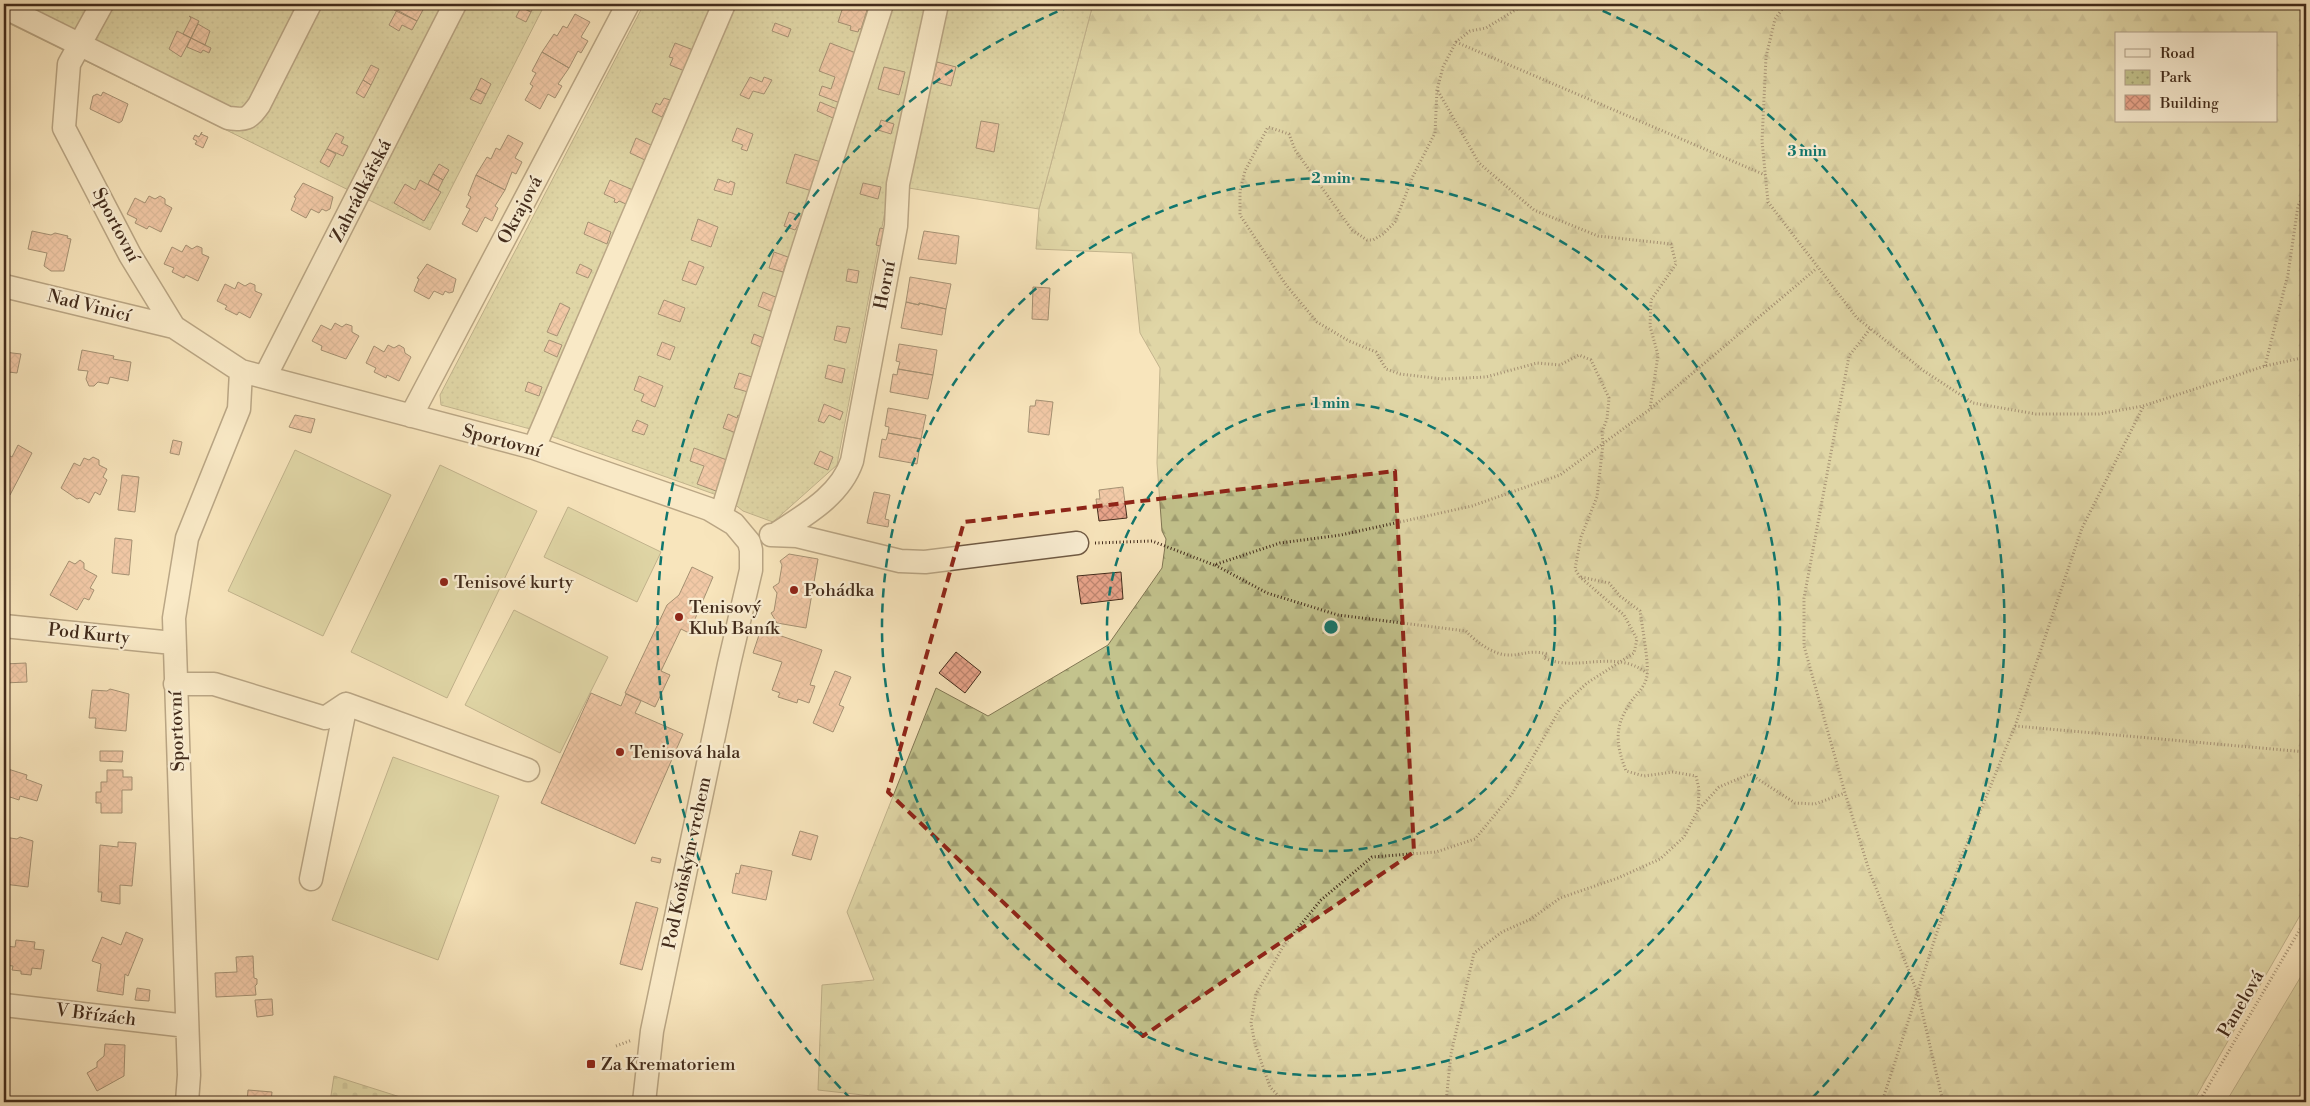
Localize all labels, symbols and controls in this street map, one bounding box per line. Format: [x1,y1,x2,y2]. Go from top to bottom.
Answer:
legend [2115,32,2278,122]
text: Road [2160,44,2195,63]
text: Park [2160,68,2192,87]
text: Building [2159,94,2219,113]
street label: Zahrádkářská [325,135,397,246]
text: 3 min [1787,142,1827,161]
text: 2 min [1311,169,1351,188]
street label: Okrajová [493,171,548,248]
street label: Sportovní [87,184,146,267]
street label: Horní [869,258,901,311]
street label: Nad Vinicí [45,284,134,328]
text: 1 min [1312,394,1350,413]
street label: Sportovní [460,419,545,463]
place label: Tenisové kurty [454,571,574,594]
marker: Tenisové kurty [438,576,450,588]
place label: Pohádka [804,579,875,602]
marker: Pohádka [788,584,800,596]
place label: Tenisový Klub Baník [689,596,781,640]
marker: Tenisový Klub Baník [673,611,685,623]
street label: Pod Kurty [47,618,131,650]
centre of rings [1322,618,1340,636]
street label: Sportovní [164,689,190,772]
place label: Tenisová hala [630,741,741,764]
marker: Tenisová hala [614,746,626,758]
street label: Pod Koňským vrchem [658,775,717,951]
street label: Panelová [2213,966,2270,1042]
street label: V Břízách [54,999,138,1031]
place label: Za Krematoriem [601,1053,736,1076]
marker: Za Krematoriem [585,1058,597,1070]

